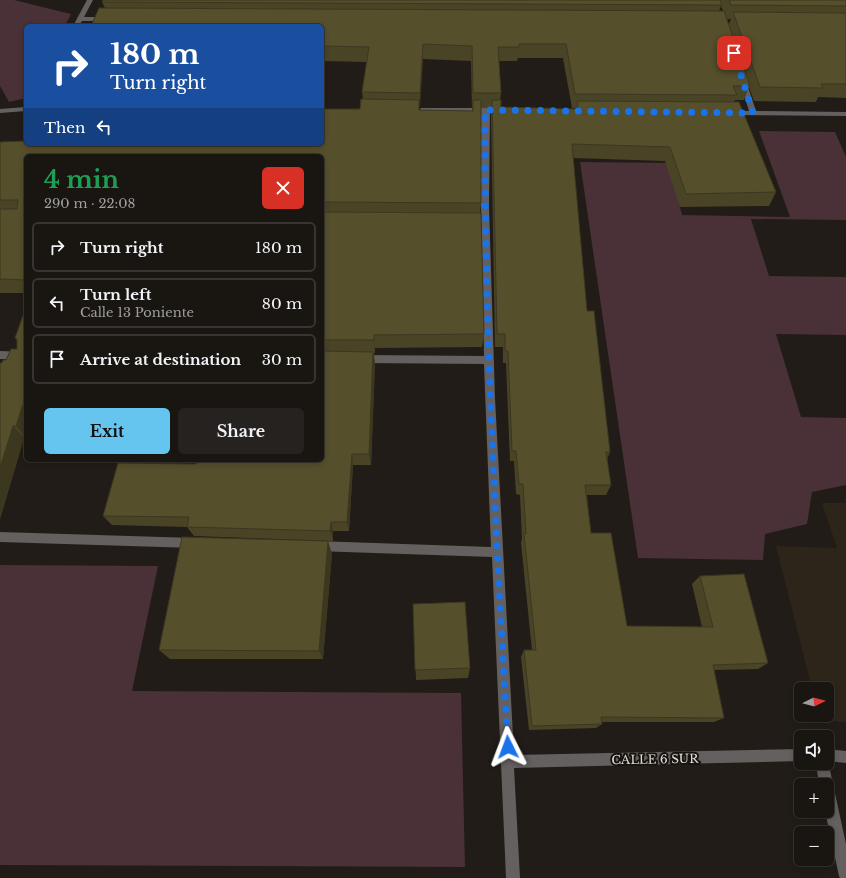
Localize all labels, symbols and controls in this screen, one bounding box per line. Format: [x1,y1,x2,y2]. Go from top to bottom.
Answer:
pin [717,36,751,70]
text: 180 m [110,37,200,72]
icon: right [44,40,96,92]
icon: arrive [723,42,745,64]
text: Turn right [110,72,206,94]
icon: left [93,116,115,138]
text: Then [44,118,85,137]
text: 4 min [44,165,119,194]
button: close [262,167,304,209]
text: 290 m · 22:08 [44,195,135,212]
icon: right [46,236,68,258]
text: Turn right [80,238,163,257]
text: 180 m [255,238,302,257]
text: Turn left [80,285,151,304]
icon: left [46,292,68,314]
text: 80 m [262,294,302,313]
text: Calle 13 Poniente [80,304,194,321]
icon: arrive [46,348,68,370]
text: Arrive at destination [80,350,241,369]
text: 30 m [262,350,302,369]
button: Exit [44,408,170,454]
button: Share [178,408,304,454]
north arrow [794,682,834,722]
map controls [794,682,834,866]
position arrow [487,726,529,768]
button: sound [794,730,834,770]
street label: CALLE 6 SUR [611,751,699,767]
button: + [794,778,834,818]
button: − [794,826,834,866]

